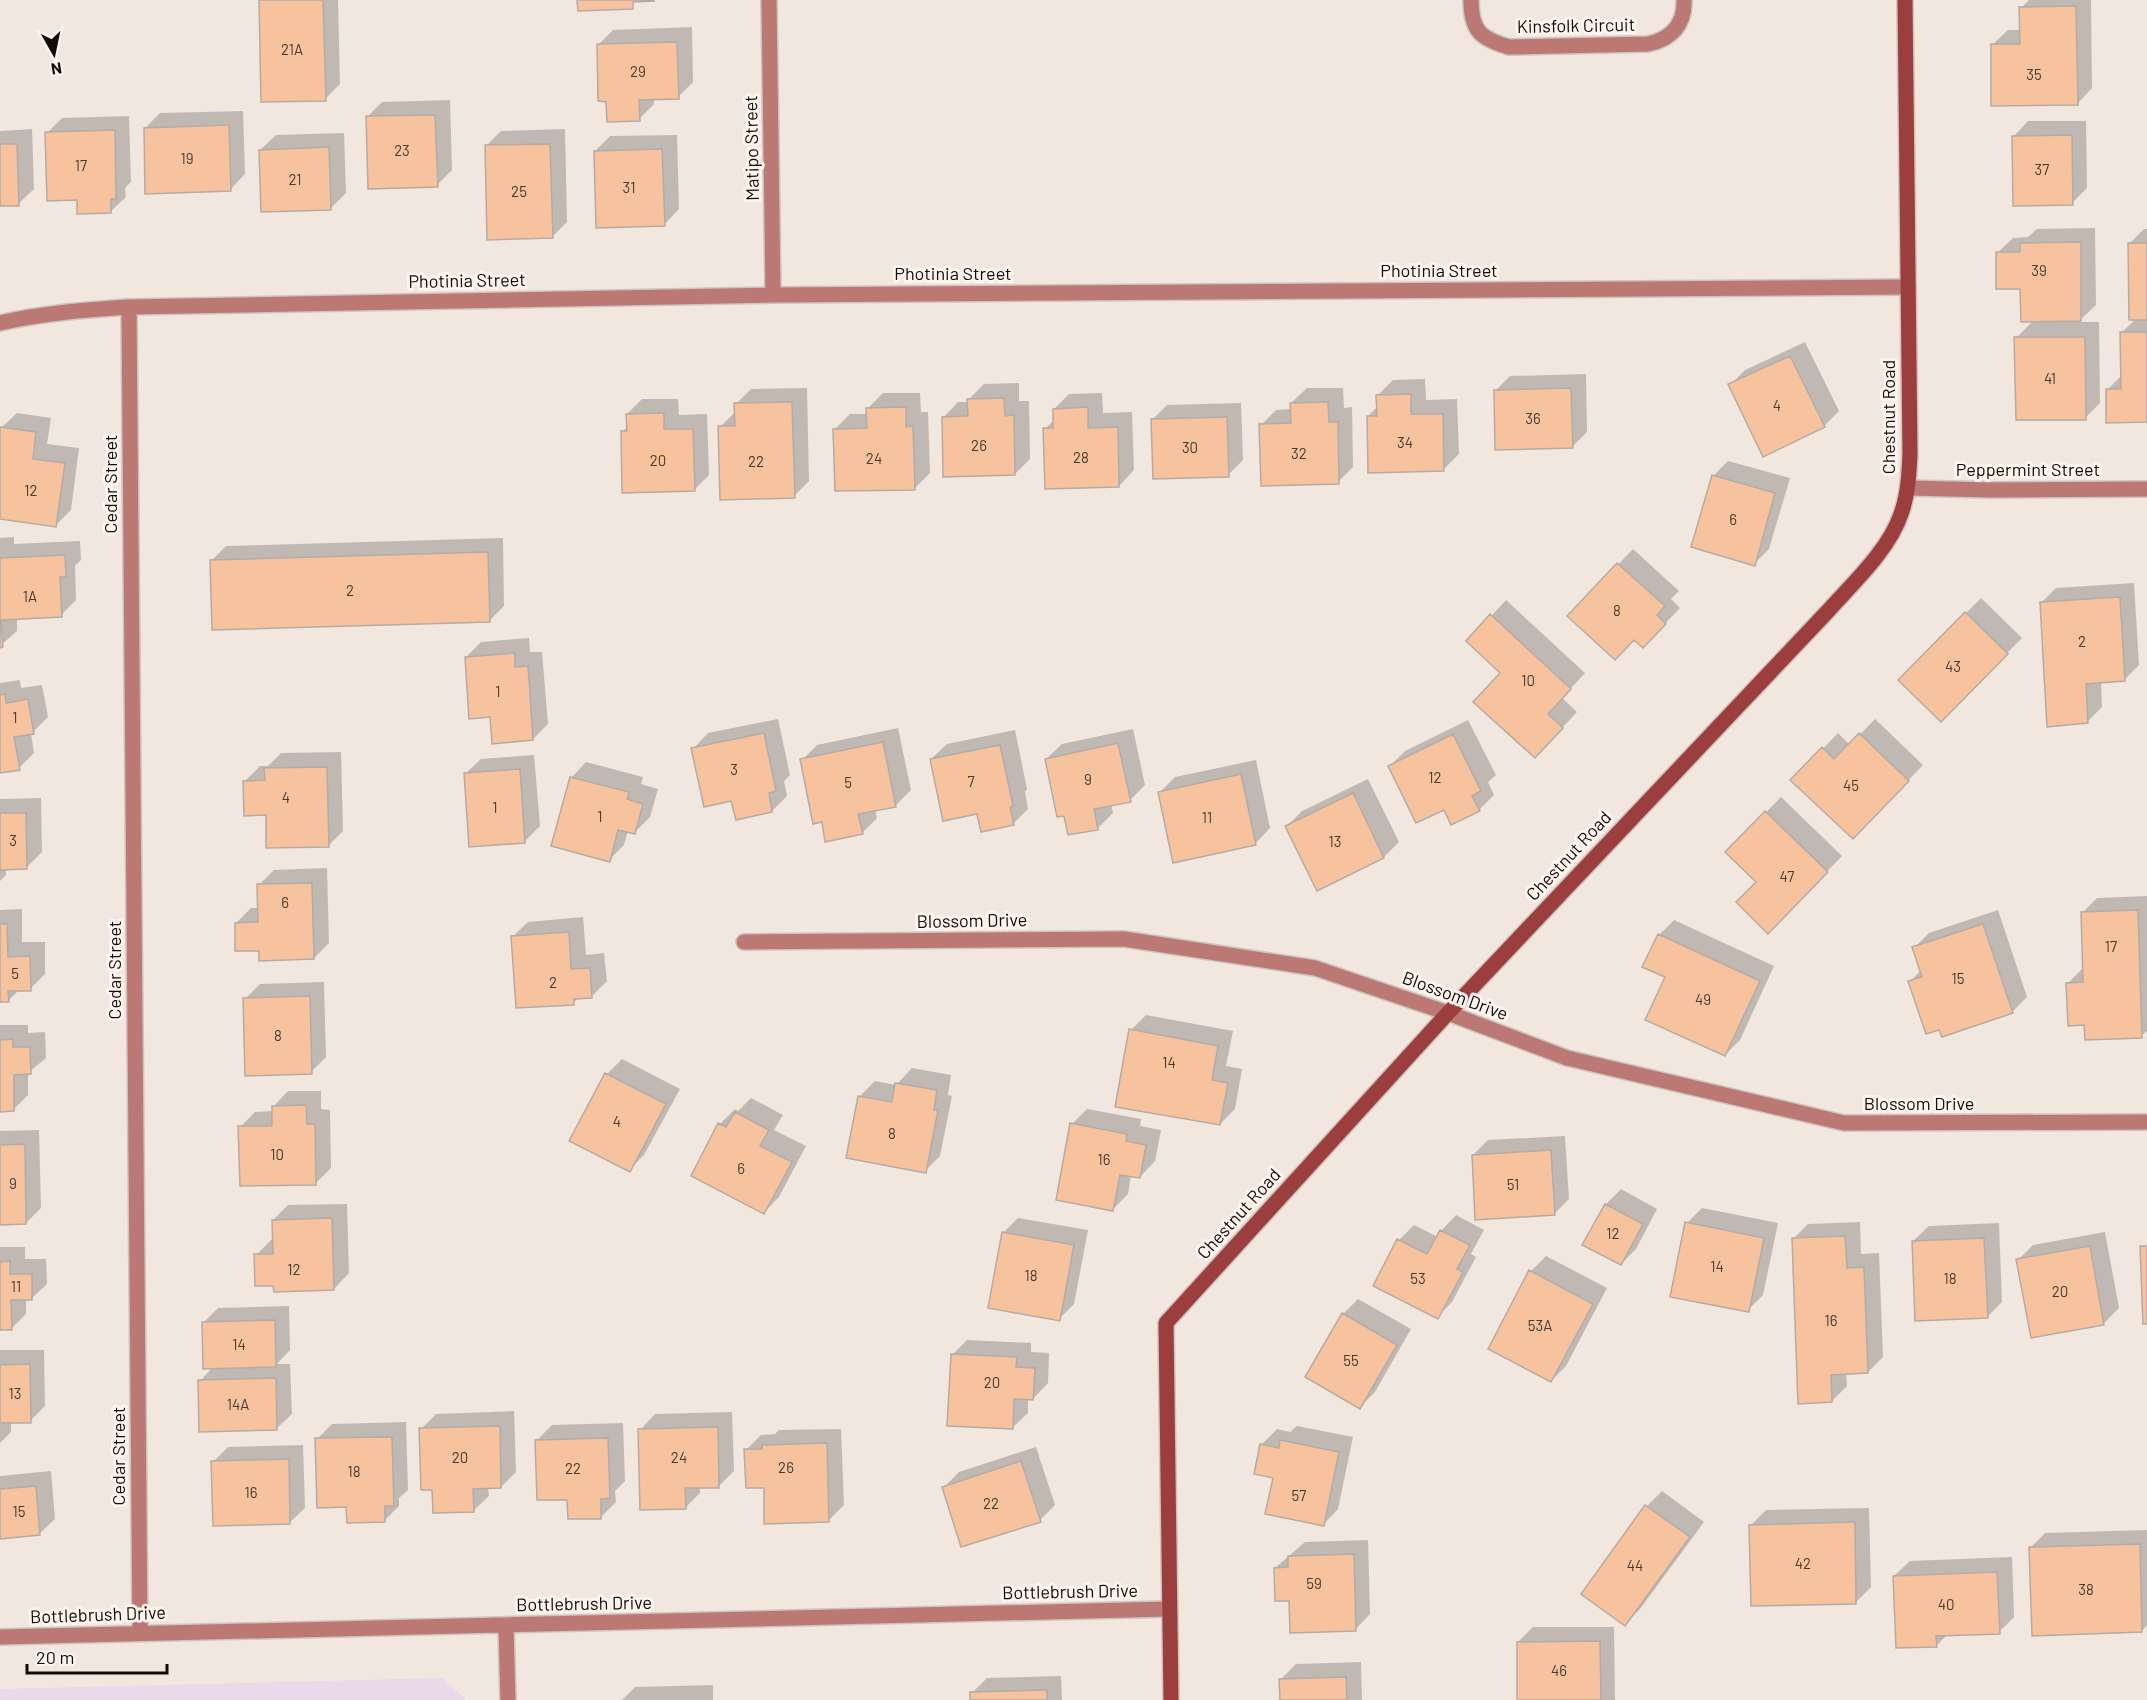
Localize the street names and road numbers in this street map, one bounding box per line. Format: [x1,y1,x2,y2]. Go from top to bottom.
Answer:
street label: Kinsfolk Circuit [1517,13,1635,37]
street label: Matipo Street [739,95,763,201]
street label: Photinia Street [1380,259,1498,281]
street label: Photinia Street [894,262,1012,284]
street label: Photinia Street [408,268,526,292]
street label: Chestnut Road [1877,360,1899,474]
street label: Cedar Street [99,435,121,533]
street label: Peppermint Street [1956,458,2100,480]
street label: Chestnut Road [1521,806,1615,905]
street label: Blossom Drive [916,908,1028,932]
street label: Cedar Street [103,921,125,1019]
street label: Blossom Drive [1400,966,1511,1024]
street label: Blossom Drive [1864,1092,1974,1114]
street label: Chestnut Road [1192,1163,1285,1263]
street label: Cedar Street [107,1407,129,1505]
street label: Bottlebrush Drive [1002,1579,1138,1603]
street label: Bottlebrush Drive [516,1591,652,1615]
street label: Bottlebrush Drive [30,1601,166,1627]

